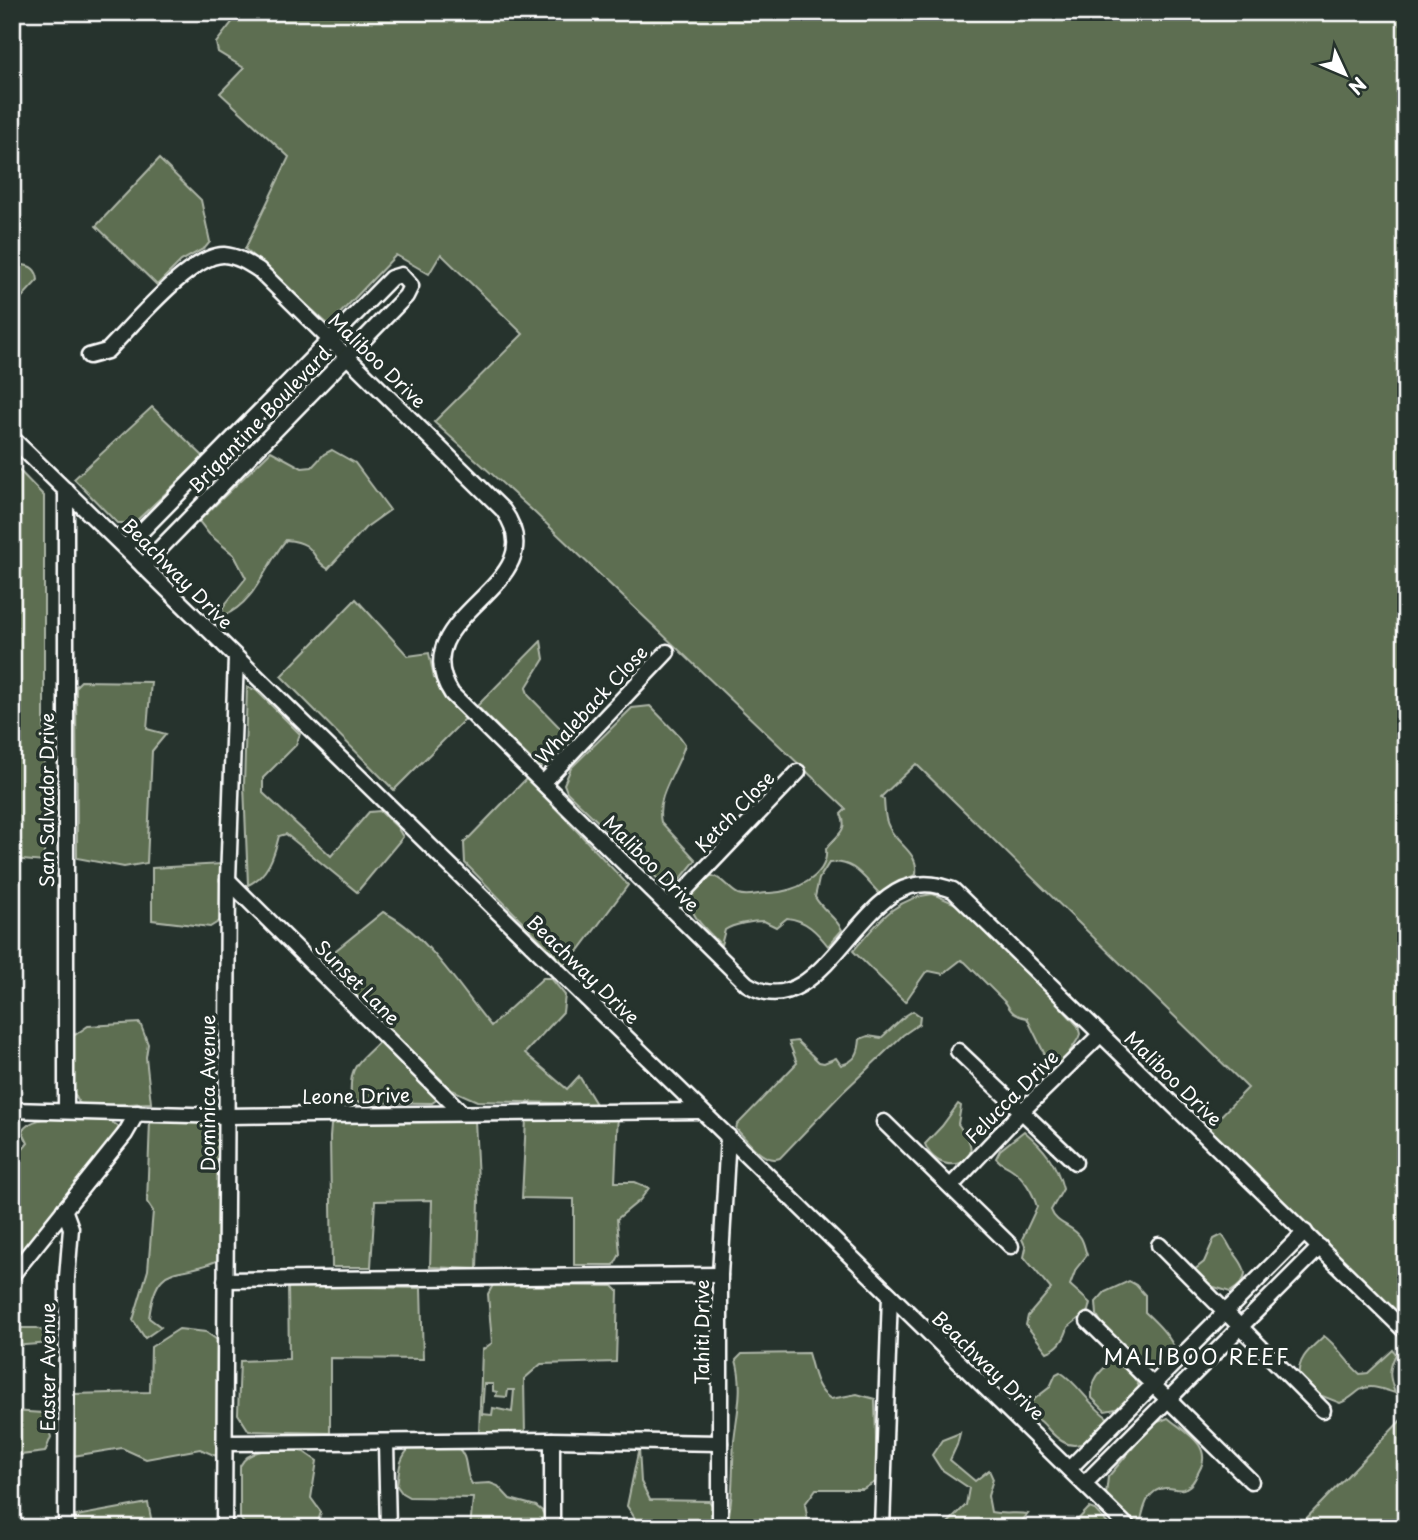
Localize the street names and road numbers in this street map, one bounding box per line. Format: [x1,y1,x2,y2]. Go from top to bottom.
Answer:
street label: Maliboo Drive [323,306,433,414]
street label: Brigantine Boulevard [181,339,337,499]
street label: Beachway Drive [116,511,240,635]
street label: Whaleback Close [528,638,654,770]
street label: San Salvador Drive [32,713,60,887]
street label: Ketch Close [688,764,780,858]
street label: Maliboo Drive [597,808,707,918]
street label: Beachway Drive [521,908,647,1030]
street label: Sunset Lane [309,933,407,1031]
street label: Dominica Avenue [193,1015,221,1171]
street label: Maliboo Drive [1119,1024,1229,1132]
street label: Felucca Drive [958,1043,1064,1149]
street label: Leone Drive [302,1080,410,1110]
street label: Tahiti Drive [687,1279,715,1385]
street label: Easter Avenue [33,1303,61,1432]
street label: Beachway Drive [926,1304,1052,1426]

